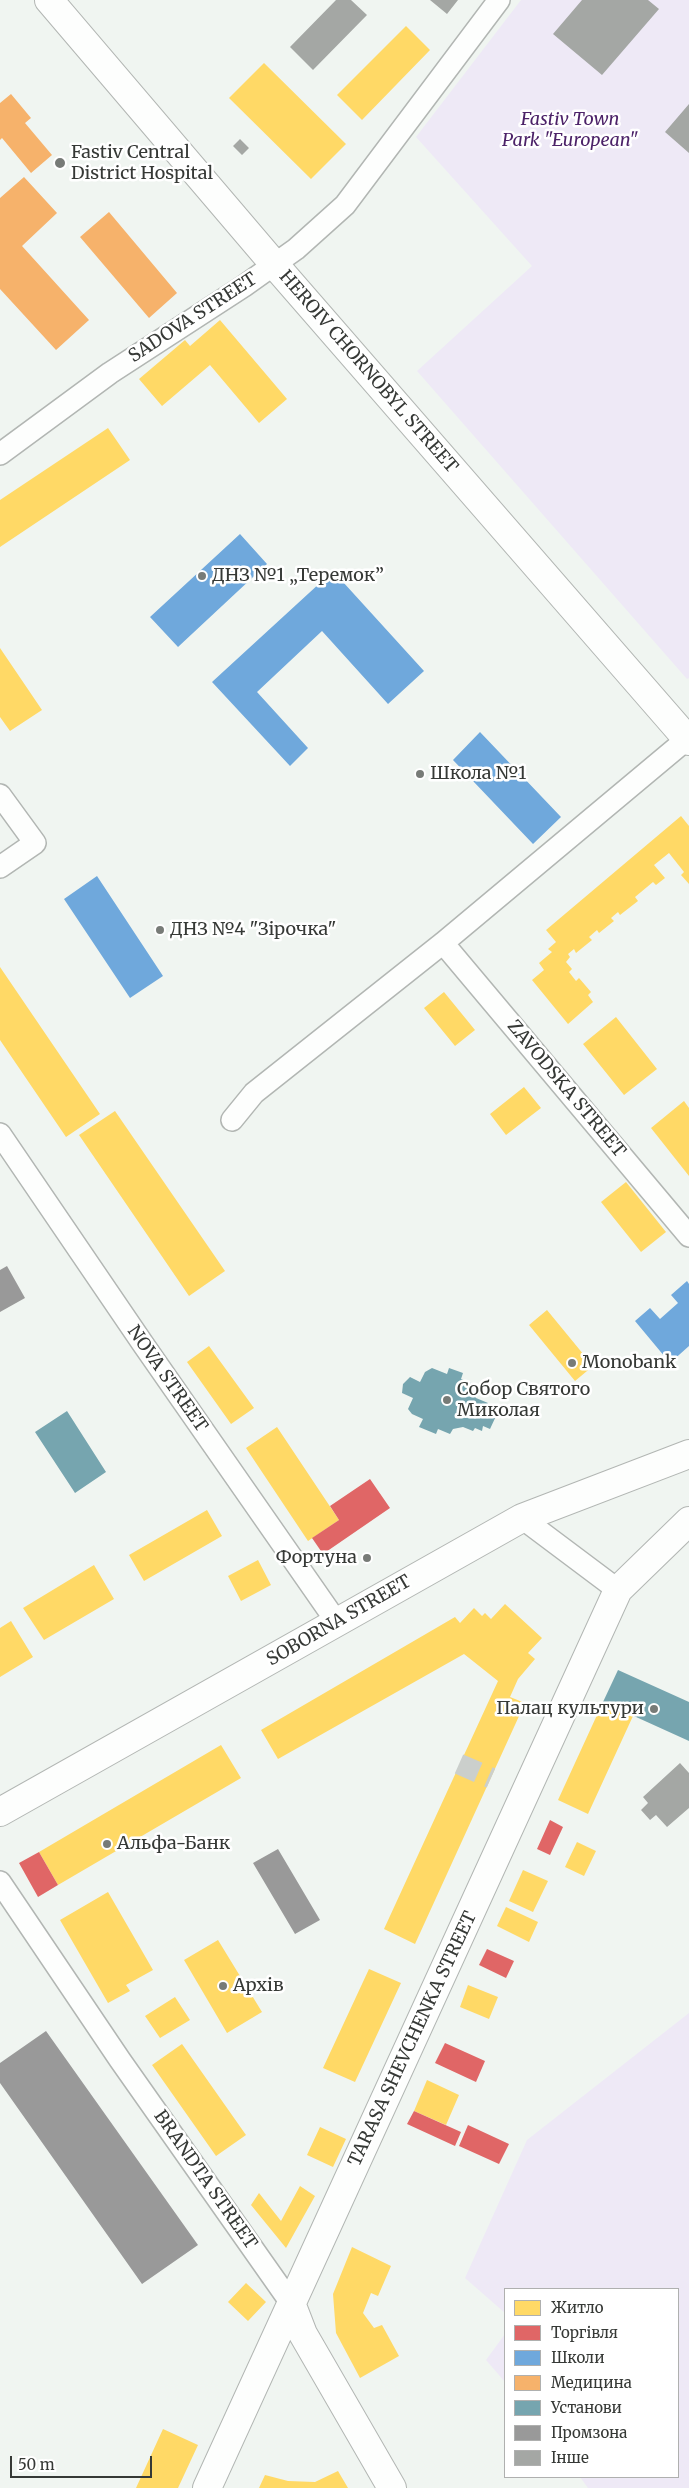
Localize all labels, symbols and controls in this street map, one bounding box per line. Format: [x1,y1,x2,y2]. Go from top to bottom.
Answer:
park label: Fastiv Town Park "European" [502,109,638,152]
place label: Fastiv Central District Hospital [71,142,213,184]
marker: Fastiv Central District Hospital [53,156,67,170]
street label: HEROIV CHORNOBYL STREET [274,266,462,478]
street label: SADOVA STREET [125,269,261,367]
place label: ДНЗ №1 „Теремок” [212,565,384,587]
marker: ДНЗ №1 „Теремок” [196,570,208,582]
place label: Школа №1 [430,763,526,785]
marker: Школа №1 [414,768,426,780]
place label: ДНЗ №4 "Зірочка" [170,919,336,941]
marker: ДНЗ №4 "Зірочка" [154,924,166,936]
street label: ZAVODSKA STREET [502,1016,630,1162]
street label: NOVA STREET [122,1322,212,1436]
place label: Monobank [582,1352,677,1374]
marker: Monobank [566,1357,578,1369]
place label: Собор Святого Миколая [457,1379,590,1422]
marker: Собор Святого Миколая [441,1394,453,1406]
place label: Фортуна [276,1547,357,1569]
marker: Фортуна [361,1552,373,1564]
street label: SOBORNA STREET [263,1571,415,1671]
place label: Палац культури [496,1698,644,1720]
marker: Палац культури [648,1703,660,1715]
place label: Альфа-Банк [117,1833,230,1855]
marker: Альфа-Банк [101,1838,113,1850]
street label: TARASA SHEVCHENKA STREET [344,1908,482,2170]
place label: Архів [233,1975,283,1997]
marker: Архів [217,1980,229,1992]
street label: BRANDTA STREET [149,2106,261,2254]
legend [504,2288,679,2478]
text: Житло [551,2298,603,2317]
text: Торгівля [551,2323,618,2342]
text: Школи [551,2348,605,2367]
text: Медицина [551,2373,632,2392]
text: Установи [551,2398,622,2417]
text: Промзона [551,2423,627,2442]
scale bar [12,2446,155,2478]
text: Інше [551,2448,589,2467]
text: 50 m [18,2455,55,2474]

